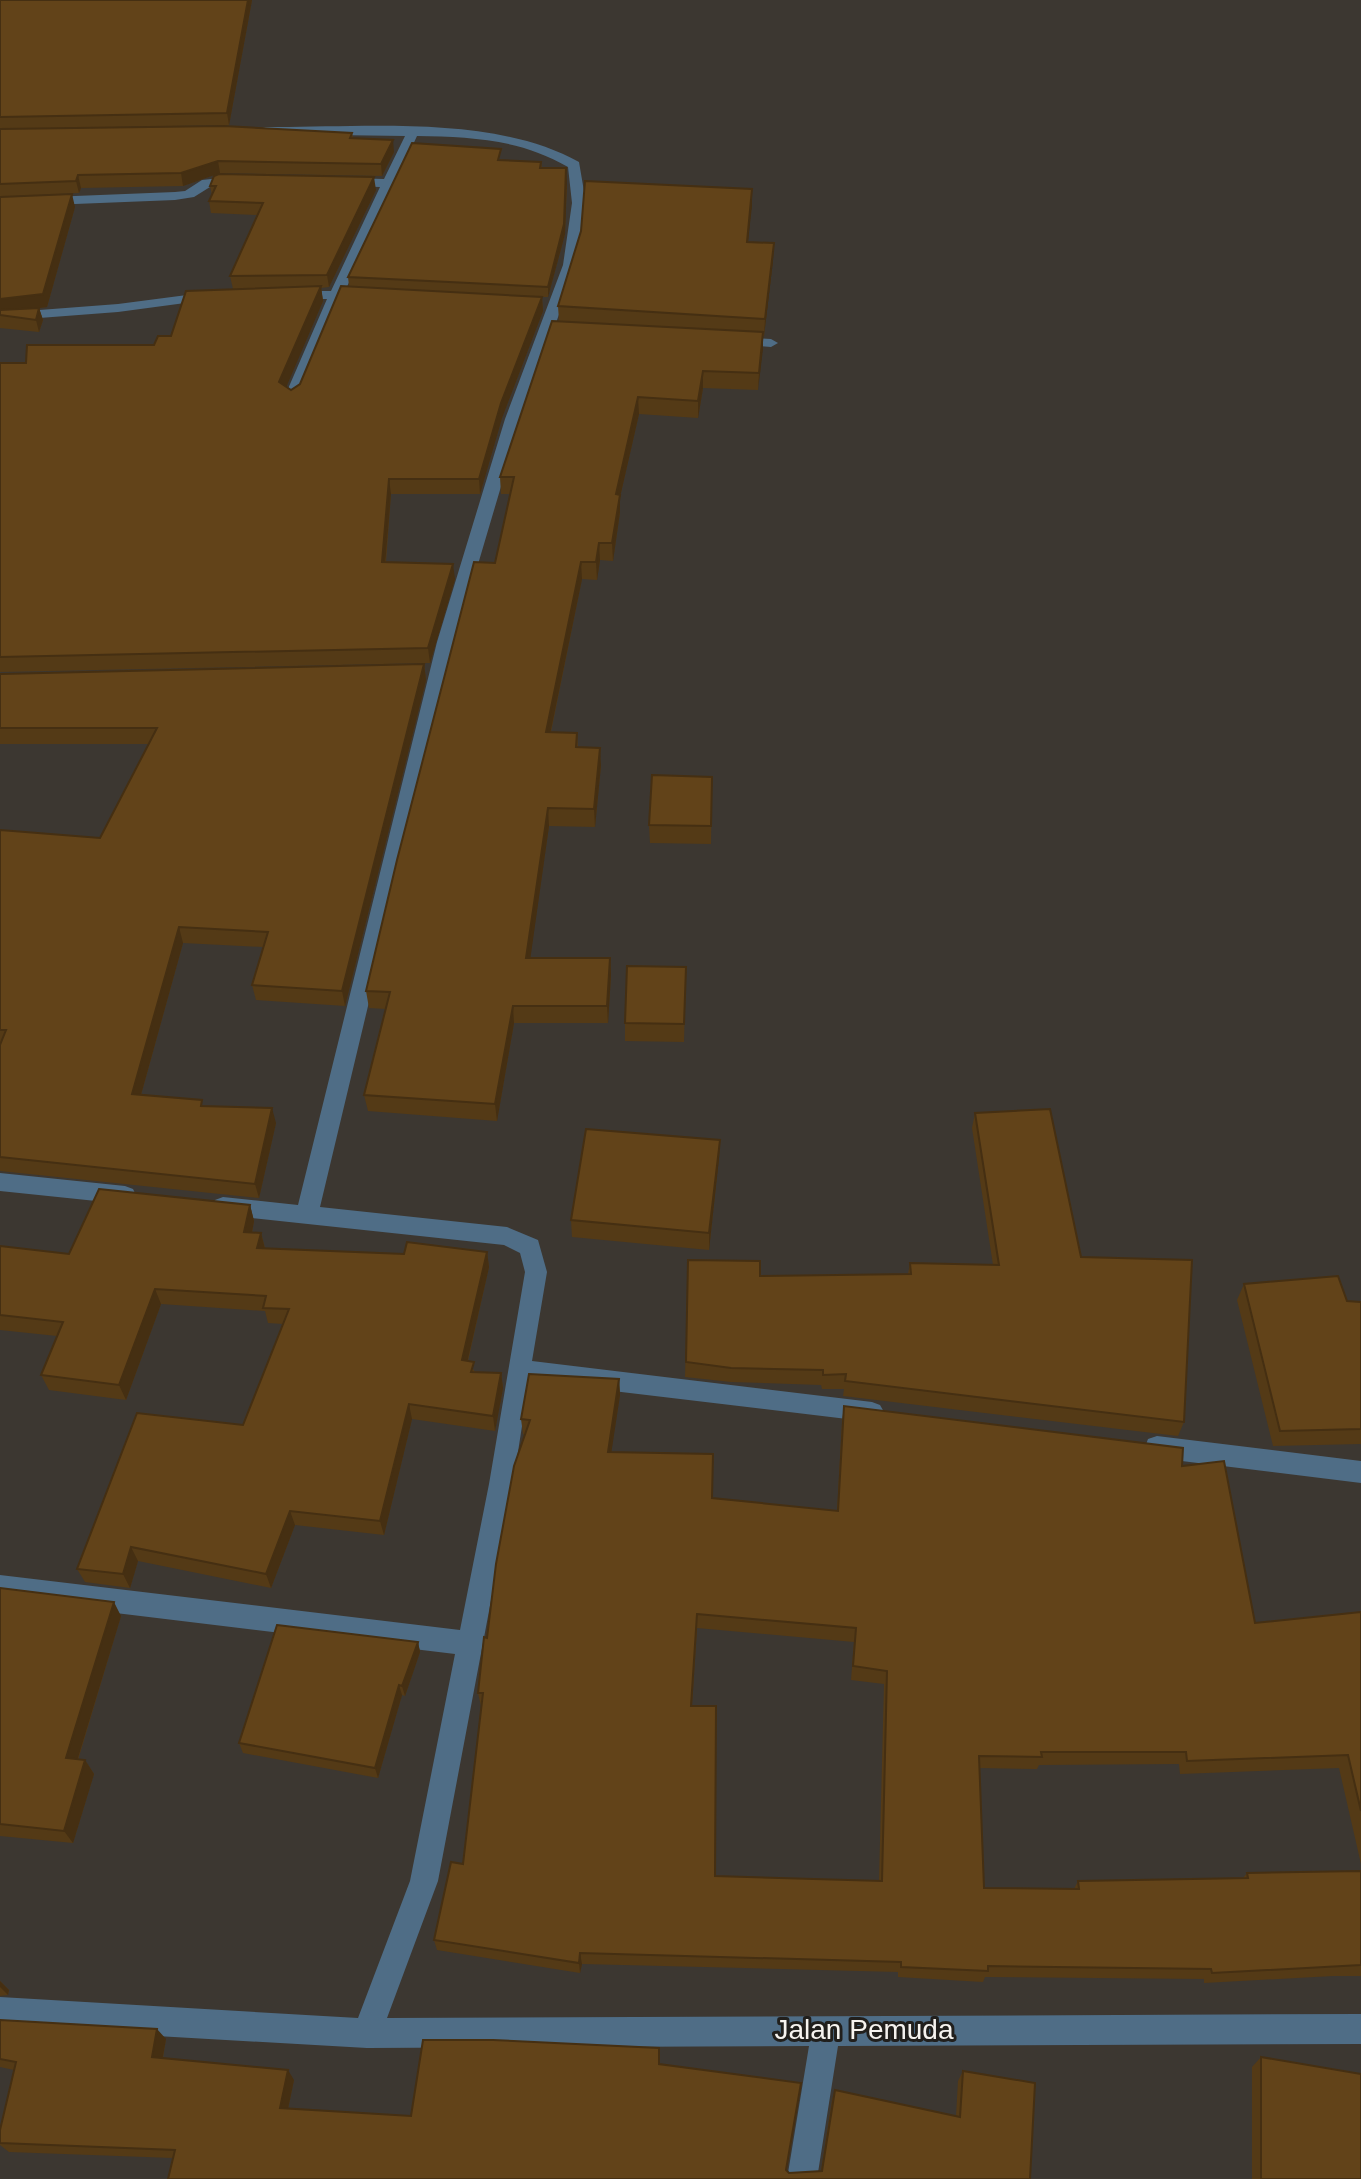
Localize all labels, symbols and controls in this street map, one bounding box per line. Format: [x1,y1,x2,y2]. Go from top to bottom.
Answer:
street label: Jalan Pemuda [774,2014,954,2045]

